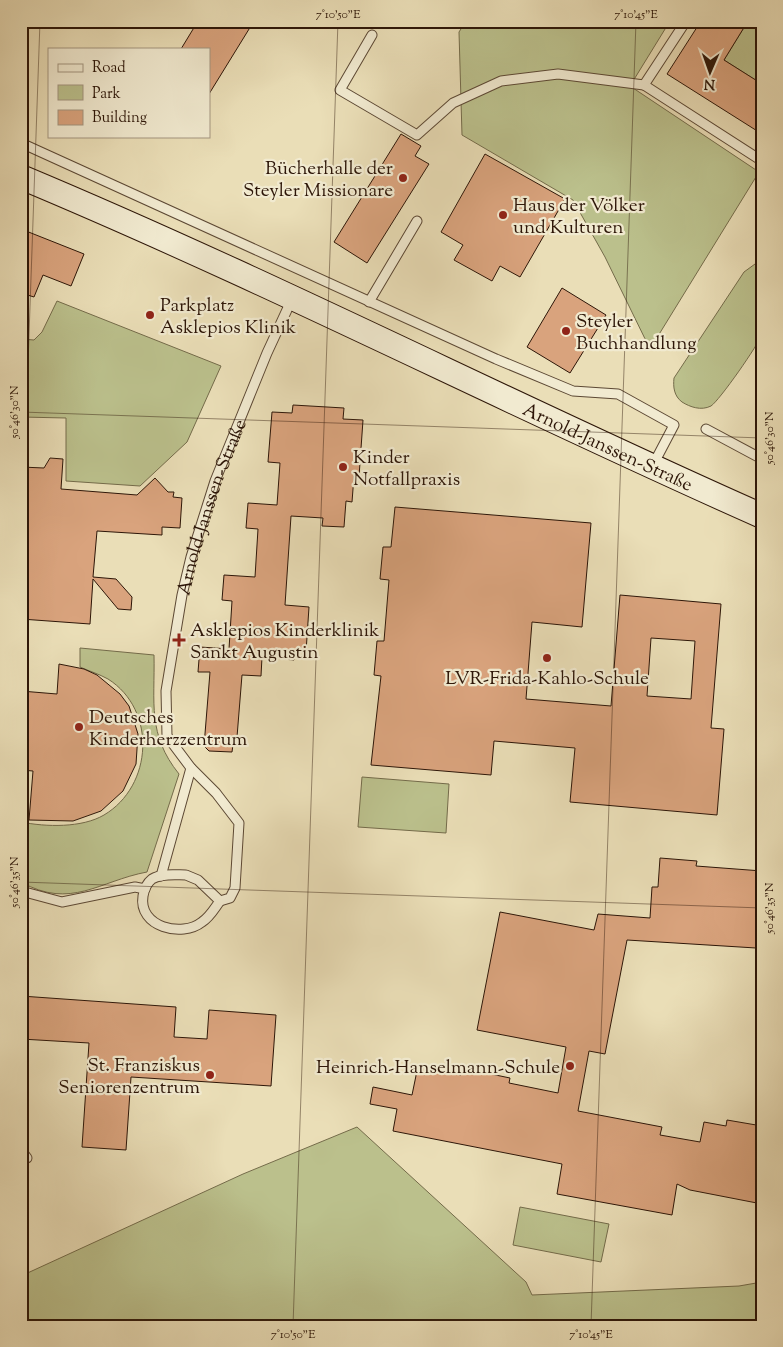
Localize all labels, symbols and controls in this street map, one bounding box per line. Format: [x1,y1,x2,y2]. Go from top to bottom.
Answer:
text: 7°10'50"E [316,6,361,24]
text: 7°10'45"E [614,6,659,24]
legend [48,48,210,138]
north arrow [686,48,736,98]
text: Road [92,58,126,79]
text: N [704,73,716,93]
text: Park [92,84,121,105]
text: Building [92,108,147,129]
place label: Bücherhalle der Steyler Missionare [243,156,393,205]
marker: Bücherhalle der Steyler Missionare [397,172,409,184]
place label: Haus der Völker und Kulturen [513,193,645,242]
marker: Haus der Völker und Kulturen [497,209,509,221]
place label: Parkplatz Asklepios Klinik [160,293,297,342]
marker: Parkplatz Asklepios Klinik [144,309,156,321]
place label: Steyler Buchhandlung [576,309,697,358]
marker: Steyler Buchhandlung [560,325,572,337]
text: 50°46'30"N [6,385,24,440]
street label: Arnold-Janssen-Straße [518,397,697,499]
text: 50°46'30"N [761,411,779,466]
street label: Arnold-Janssen-Straße [171,415,255,598]
place label: Kinder Notfallpraxis [353,445,460,494]
marker: Kinder Notfallpraxis [337,461,349,473]
place label: Asklepios Kinderklinik Sankt Augustin [190,618,380,667]
marker: Asklepios Kinderklinik Sankt Augustin [172,633,186,647]
marker: LVR-Frida-Kahlo-Schule [541,652,553,664]
place label: LVR-Frida-Kahlo-Schule [445,666,649,693]
place label: Deutsches Kinderherzzentrum [89,705,247,754]
marker: Deutsches Kinderherzzentrum [73,721,85,733]
text: 50°46'35"N [6,856,24,909]
text: 50°46'35"N [761,882,779,935]
place label: St. Franziskus Seniorenzentrum [58,1053,200,1102]
place label: Heinrich-Hanselmann-Schule [316,1055,560,1082]
marker: Heinrich-Hanselmann-Schule [564,1060,576,1072]
marker: St. Franziskus Seniorenzentrum [204,1069,216,1081]
text: 7°10'50"E [271,1326,316,1344]
text: 7°10'45"E [569,1326,614,1344]

